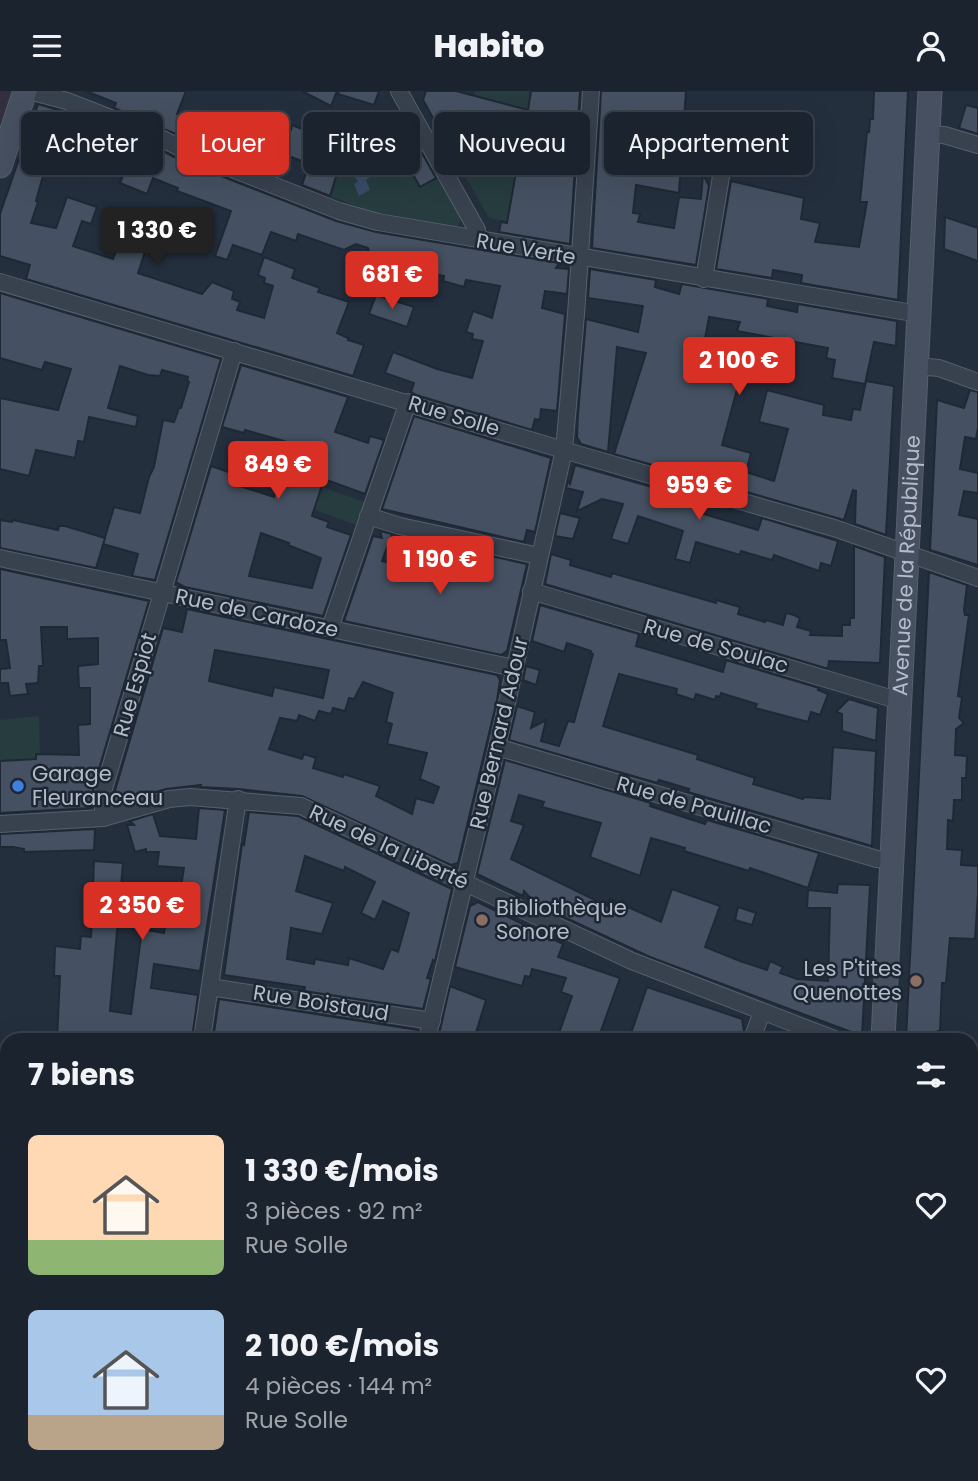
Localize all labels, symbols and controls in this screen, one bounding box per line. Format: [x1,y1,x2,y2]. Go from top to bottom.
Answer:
text: Habito [434,23,544,68]
icon: menu [28,27,66,65]
icon: person [912,27,950,65]
chip: Acheter [21,112,163,175]
chip: Louer [177,112,289,175]
chip: Filtres [303,112,420,175]
chip: Nouveau [434,112,590,175]
chip: Appartement [604,112,813,175]
pin: 1 330 € [92,207,222,267]
text: 1 330 € [117,214,197,246]
street label: Rue Verte [474,225,578,272]
pin: 681 € [343,251,441,311]
text: 681 € [361,258,423,290]
pin: 2 100 € [674,337,804,397]
text: 2 100 € [699,344,779,376]
street label: Rue Solle [405,388,503,443]
street label: Avenue de la République [885,434,927,697]
pin: 849 € [229,441,327,501]
text: 849 € [244,448,312,480]
pin: 959 € [650,463,748,522]
text: 959 € [666,469,732,501]
pin: 1 190 € [375,537,505,596]
text: 1 190 € [403,543,477,575]
street label: Rue de Cardoze [173,581,341,644]
street label: Rue de Soulac [641,611,792,680]
street label: Rue Espiot [106,629,163,740]
street label: Rue Bernard Adour [462,634,535,832]
place label: Garage Fleuranceau [32,759,163,812]
street label: Rue de Pauillac [613,769,775,840]
marker: Garage Fleuranceau [10,778,26,794]
street label: Rue de la Liberté [305,797,474,896]
pin: 2 350 € [77,883,207,942]
text: 2 350 € [99,889,185,921]
place label: Bibliothèque Sonore [496,893,627,946]
marker: Bibliothèque Sonore [474,912,490,928]
place label: Les P'tites Quenottes [793,954,902,1007]
marker: Les P'tites Quenottes [908,973,924,989]
street label: Rue Boistaud [251,977,391,1028]
text: 7 biens [28,1053,135,1096]
icon: filters [912,1056,950,1094]
text: 1 330 €/mois [245,1149,439,1192]
icon: home [84,1163,168,1247]
icon: heart [912,1186,950,1224]
text: 3 pièces · 92 m² [245,1195,423,1227]
text: Rue Solle [245,1229,348,1261]
text: 2 100 €/mois [245,1324,439,1367]
icon: home [84,1338,168,1422]
icon: heart [912,1361,950,1399]
text: 4 pièces · 144 m² [245,1370,432,1402]
text: Rue Solle [245,1404,348,1436]

